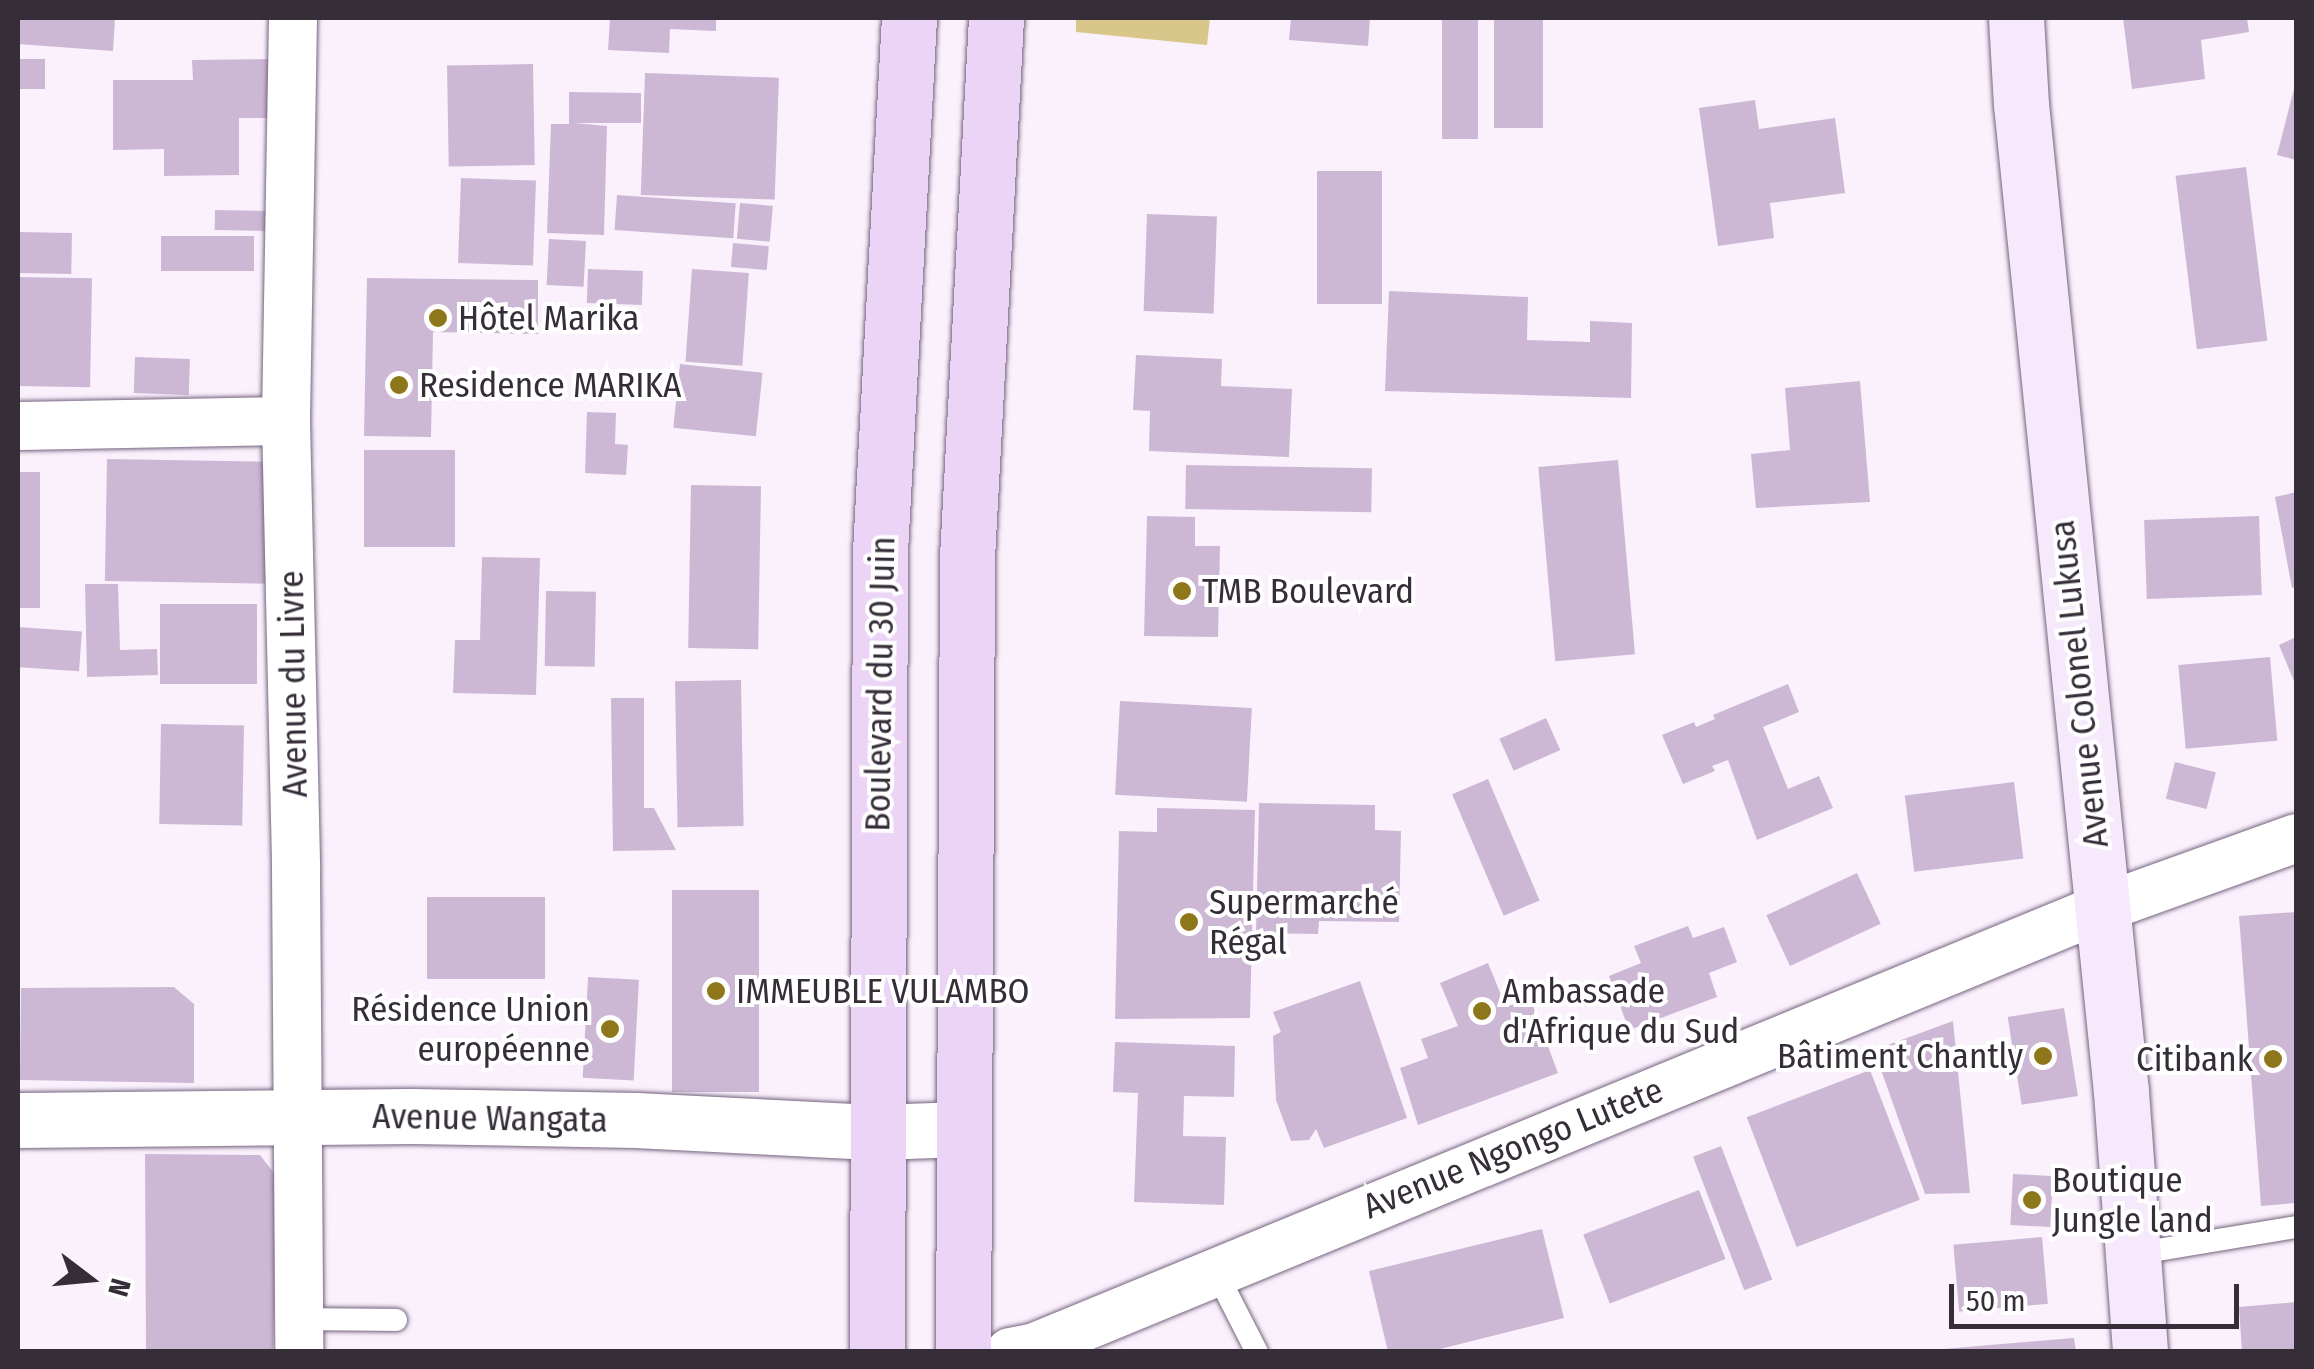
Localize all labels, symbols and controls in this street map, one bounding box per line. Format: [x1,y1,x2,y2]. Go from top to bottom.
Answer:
place label: Hôtel Marika [458,297,639,339]
marker: Hôtel Marika [427,307,449,329]
place label: Residence MARIKA [419,364,681,406]
marker: Residence MARIKA [388,374,410,396]
street label: Avenue Colonel Lukusa [2041,518,2117,850]
street label: Boulevard du 30 Juin [856,536,904,832]
street label: Avenue du Livre [270,570,316,798]
place label: TMB Boulevard [1202,570,1414,612]
marker: TMB Boulevard [1171,580,1193,602]
place label: Supermarché Régal [1209,881,1399,963]
marker: Supermarché Régal [1178,911,1200,933]
place label: IMMEUBLE VULAMBO [736,970,1030,1012]
place label: Ambassade d'Afrique du Sud [1502,970,1739,1052]
marker: IMMEUBLE VULAMBO [705,980,727,1002]
place label: Résidence Union européenne [351,988,590,1070]
marker: Ambassade d'Afrique du Sud [1471,1000,1493,1022]
marker: Résidence Union européenne [599,1018,621,1040]
place label: Bâtiment Chantly [1777,1035,2023,1077]
place label: Citibank [2136,1038,2253,1080]
marker: Bâtiment Chantly [2032,1045,2054,1067]
marker: Citibank [2262,1048,2284,1070]
street label: Avenue Ngongo Lutete [1357,1069,1669,1227]
street label: Avenue Wangata [372,1095,608,1141]
place label: Boutique Jungle land [2052,1159,2213,1241]
marker: Boutique Jungle land [2021,1189,2043,1211]
north arrow [40,1229,140,1329]
scale bar [1954,1264,2244,1326]
text: N [101,1275,137,1300]
text: 50 m [1966,1283,2026,1319]

